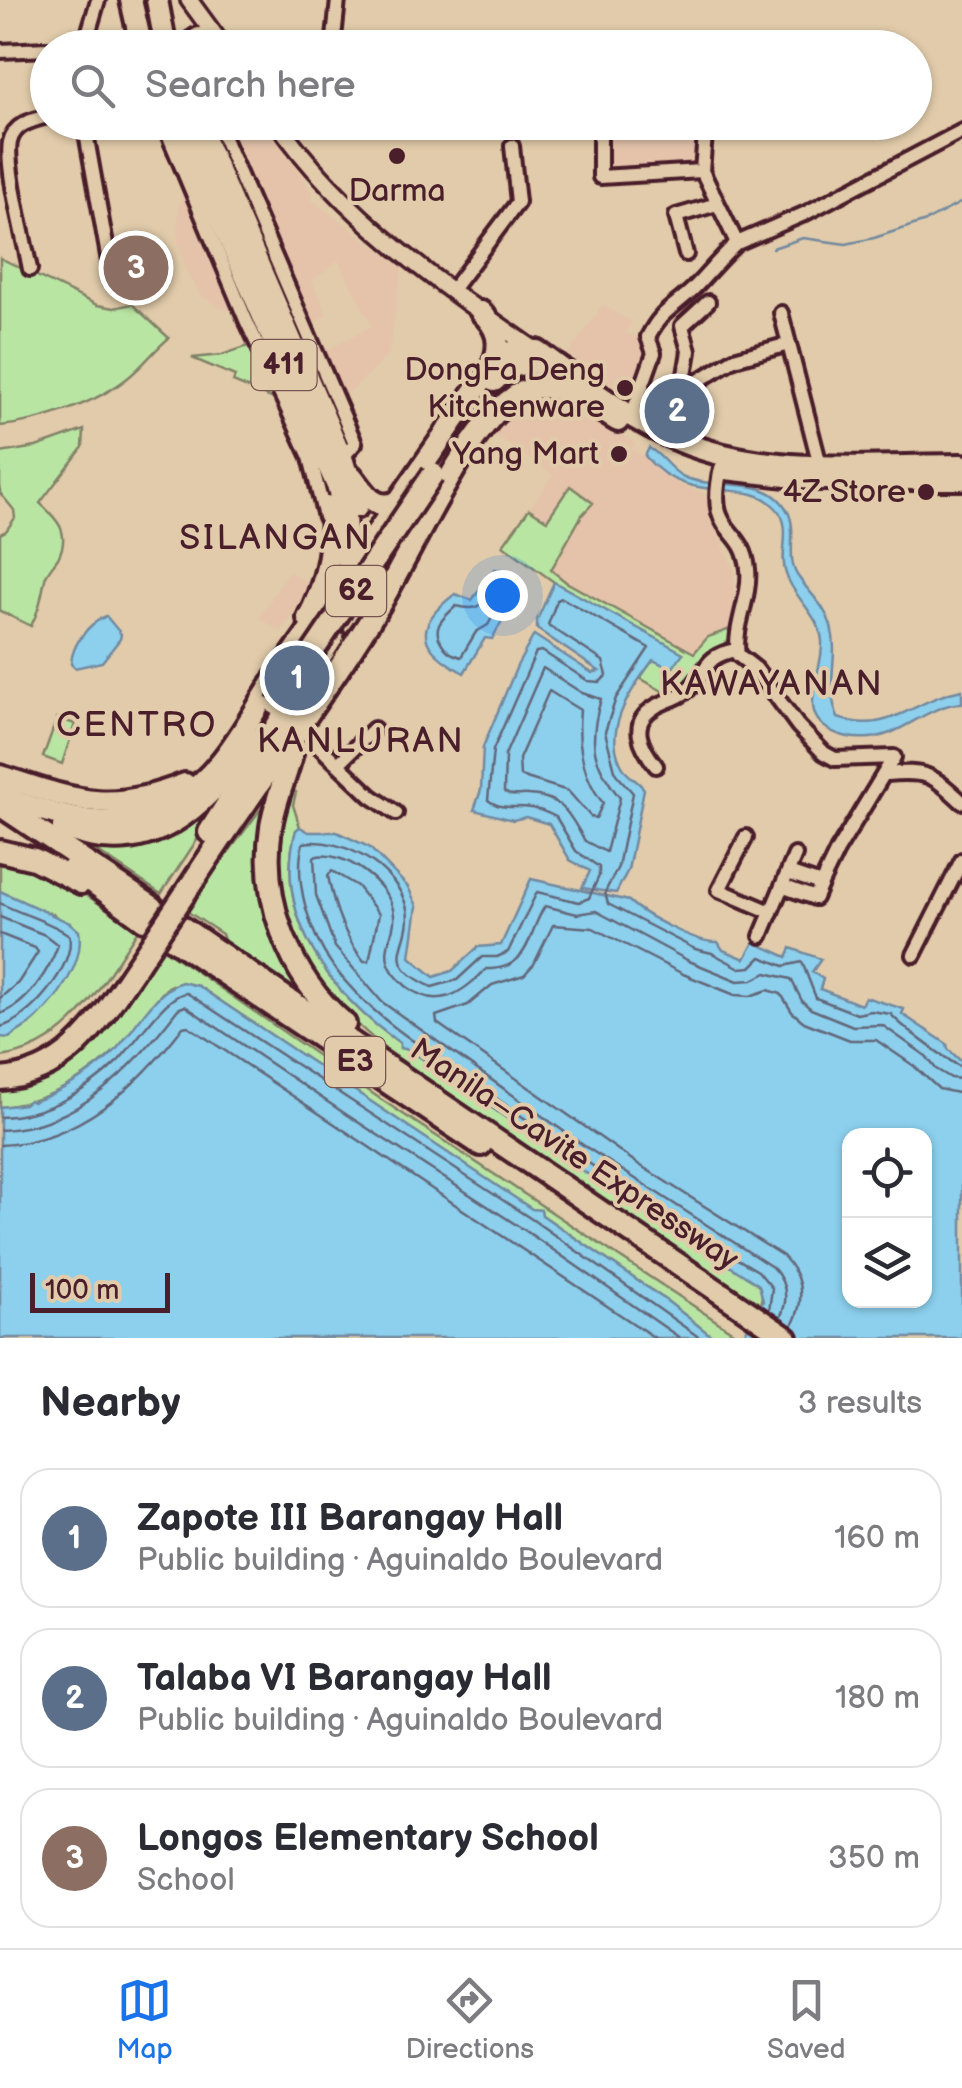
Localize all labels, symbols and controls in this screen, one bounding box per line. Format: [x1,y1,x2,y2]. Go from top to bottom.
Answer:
search box [30,30,932,140]
icon: search [65,58,120,113]
text: Search here [145,63,356,108]
marker: Darma [386,145,408,167]
place label: Darma [348,172,446,211]
pin: 3 [104,230,168,306]
road number: 411 [252,340,316,390]
place label: DongFa Deng Kitchenware [404,351,605,427]
pin: 2 [644,374,710,448]
marker: DongFa Deng Kitchenware [614,377,636,399]
place label: Yang Mart [451,435,599,474]
marker: Yang Mart [608,443,630,465]
place label: 4Z Store [783,473,906,512]
marker: 4Z Store [915,481,937,503]
district label: SILANGAN [179,517,373,560]
road number: 62 [326,566,386,616]
your location [477,570,528,621]
pin: 1 [264,640,330,716]
district label: KAWAYANAN [660,663,884,706]
district label: CENTRO [56,704,218,747]
district label: KANLURAN [257,720,465,763]
street label: Manila–Cavite Expressway [402,1030,746,1280]
road number: E3 [325,1037,385,1087]
map controls [842,1128,932,1308]
button: locate [842,1128,932,1218]
button: layers [842,1218,932,1308]
scale bar [30,1268,170,1312]
text: 100 m [45,1274,119,1307]
text: Nearby [40,1378,180,1429]
text: 3 results [798,1384,922,1423]
text: Zapote III Barangay Hall [137,1496,563,1541]
text: 1 [68,1519,81,1558]
text: 160 m [834,1519,920,1558]
text: Public building · Aguinaldo Boulevard [137,1541,663,1580]
text: Talaba VI Barangay Hall [137,1656,551,1701]
text: 2 [65,1679,84,1718]
text: 180 m [835,1679,920,1718]
text: Public building · Aguinaldo Boulevard [137,1701,663,1740]
text: Longos Elementary School [137,1816,599,1861]
text: 3 [65,1839,84,1878]
text: 350 m [828,1839,920,1878]
text: School [137,1861,235,1900]
tab: Map [116,1973,173,2066]
tab: Directions [405,1973,534,2066]
tab: Saved [767,1973,846,2066]

